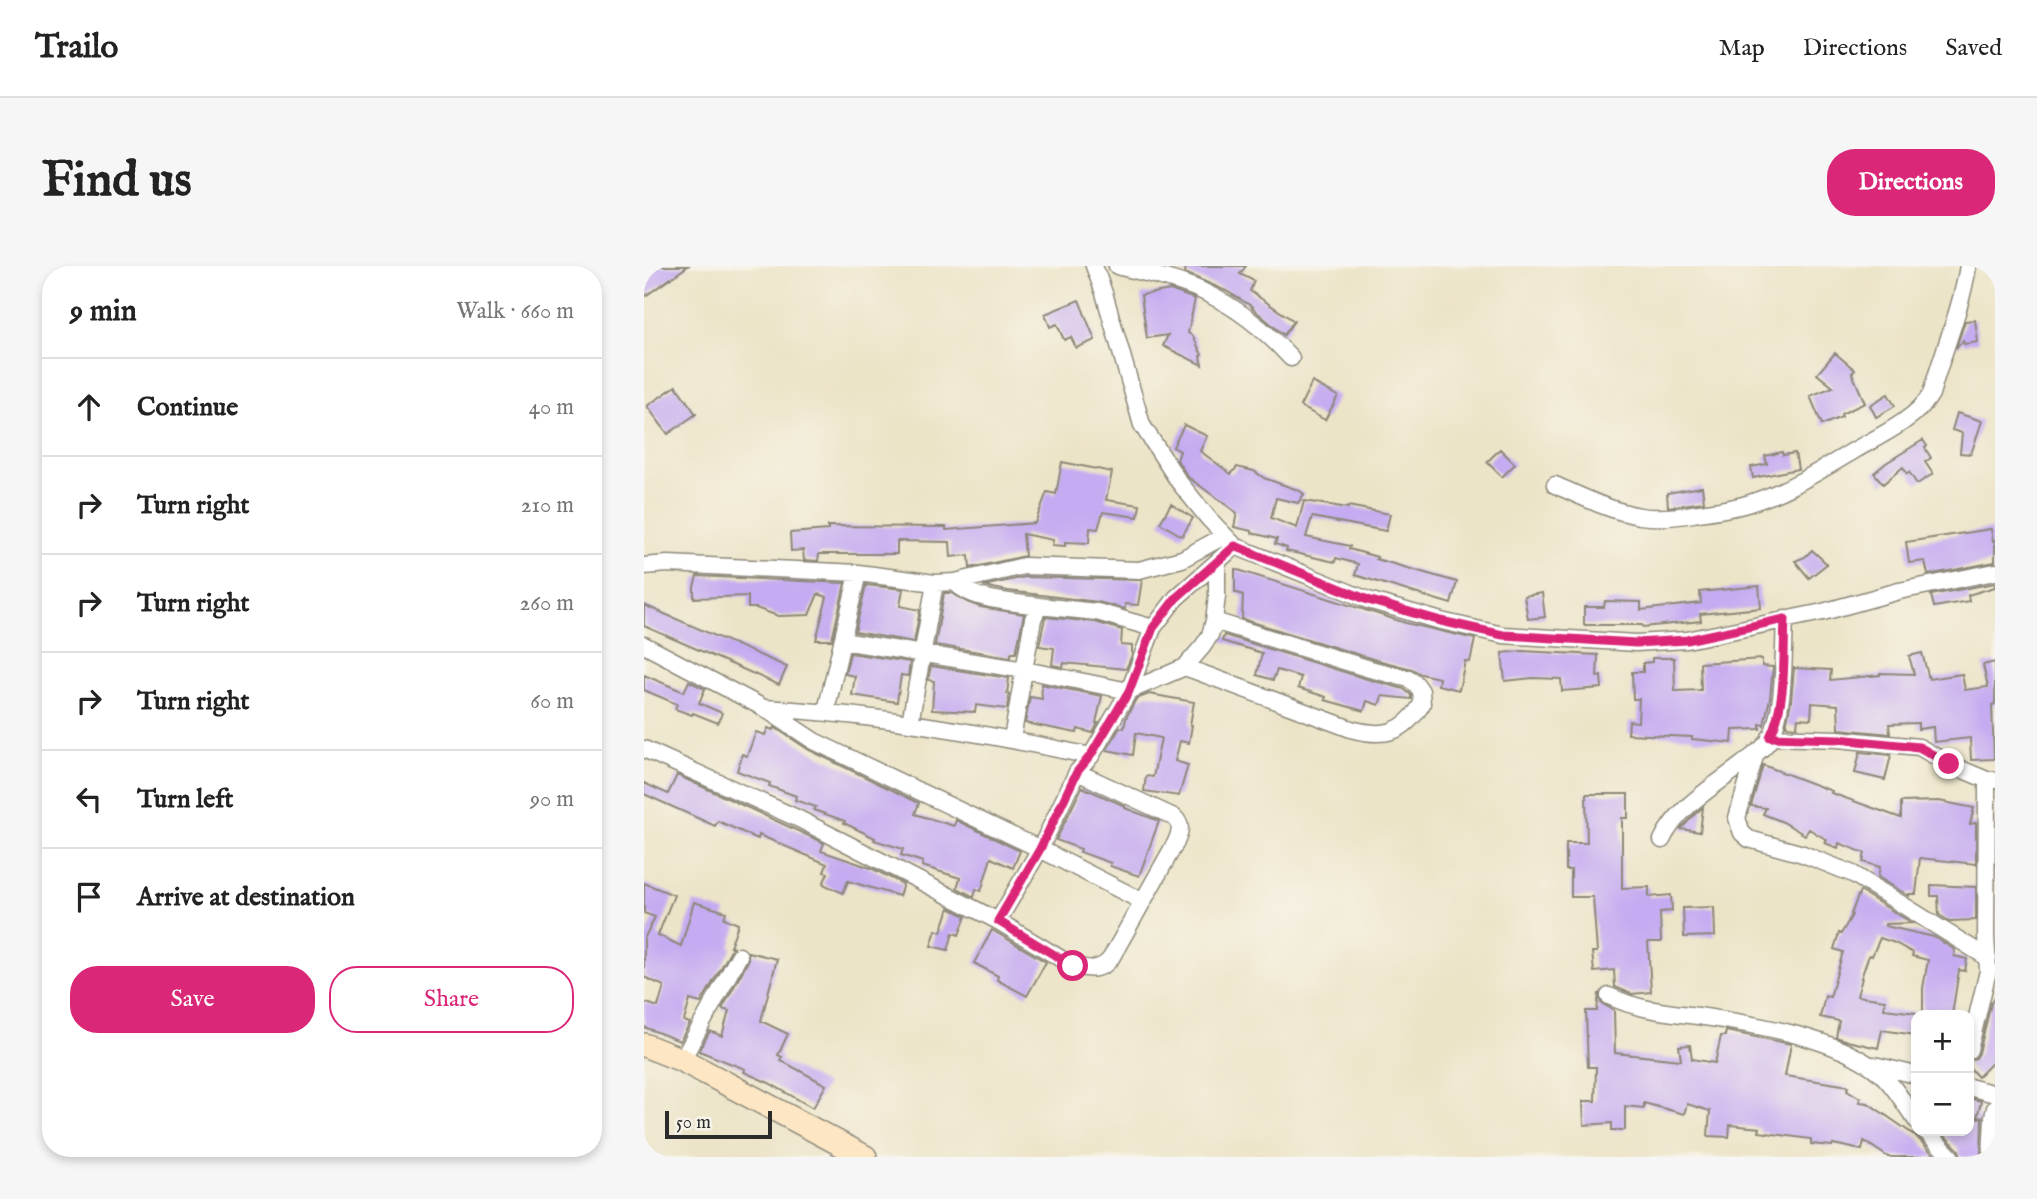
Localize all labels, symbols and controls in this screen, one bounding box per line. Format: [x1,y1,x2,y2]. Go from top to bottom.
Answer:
text: Trailo [35,27,118,69]
text: Map [1719,33,1765,64]
text: Directions [1803,33,1907,64]
text: Saved [1945,33,2002,64]
button: Directions [1827,149,1995,216]
text: Find us [42,151,192,213]
text: 9 min [70,293,137,331]
text: Walk · 660 m [456,297,574,326]
icon: ahead [70,388,108,426]
text: Continue [137,391,238,424]
text: 40 m [529,393,574,422]
icon: right [70,486,108,524]
text: Turn right [137,489,250,522]
text: 210 m [521,491,574,520]
icon: right [70,584,108,622]
text: Turn right [137,587,250,620]
text: 260 m [519,589,574,618]
icon: right [70,682,108,720]
text: Turn right [137,685,250,718]
text: 60 m [530,687,574,716]
route end [1933,748,1964,779]
icon: left [70,780,108,818]
text: Turn left [137,783,234,816]
text: 90 m [530,785,574,814]
icon: arrive [70,878,108,916]
text: Arrive at destination [137,881,355,914]
route start [1057,950,1088,981]
button: Save [70,966,315,1033]
button: Share [329,966,574,1033]
map controls [1911,1010,1974,1136]
button: + [1911,1010,1974,1073]
button: − [1911,1073,1974,1136]
scale bar [665,1108,772,1140]
text: 50 m [676,1111,711,1135]

